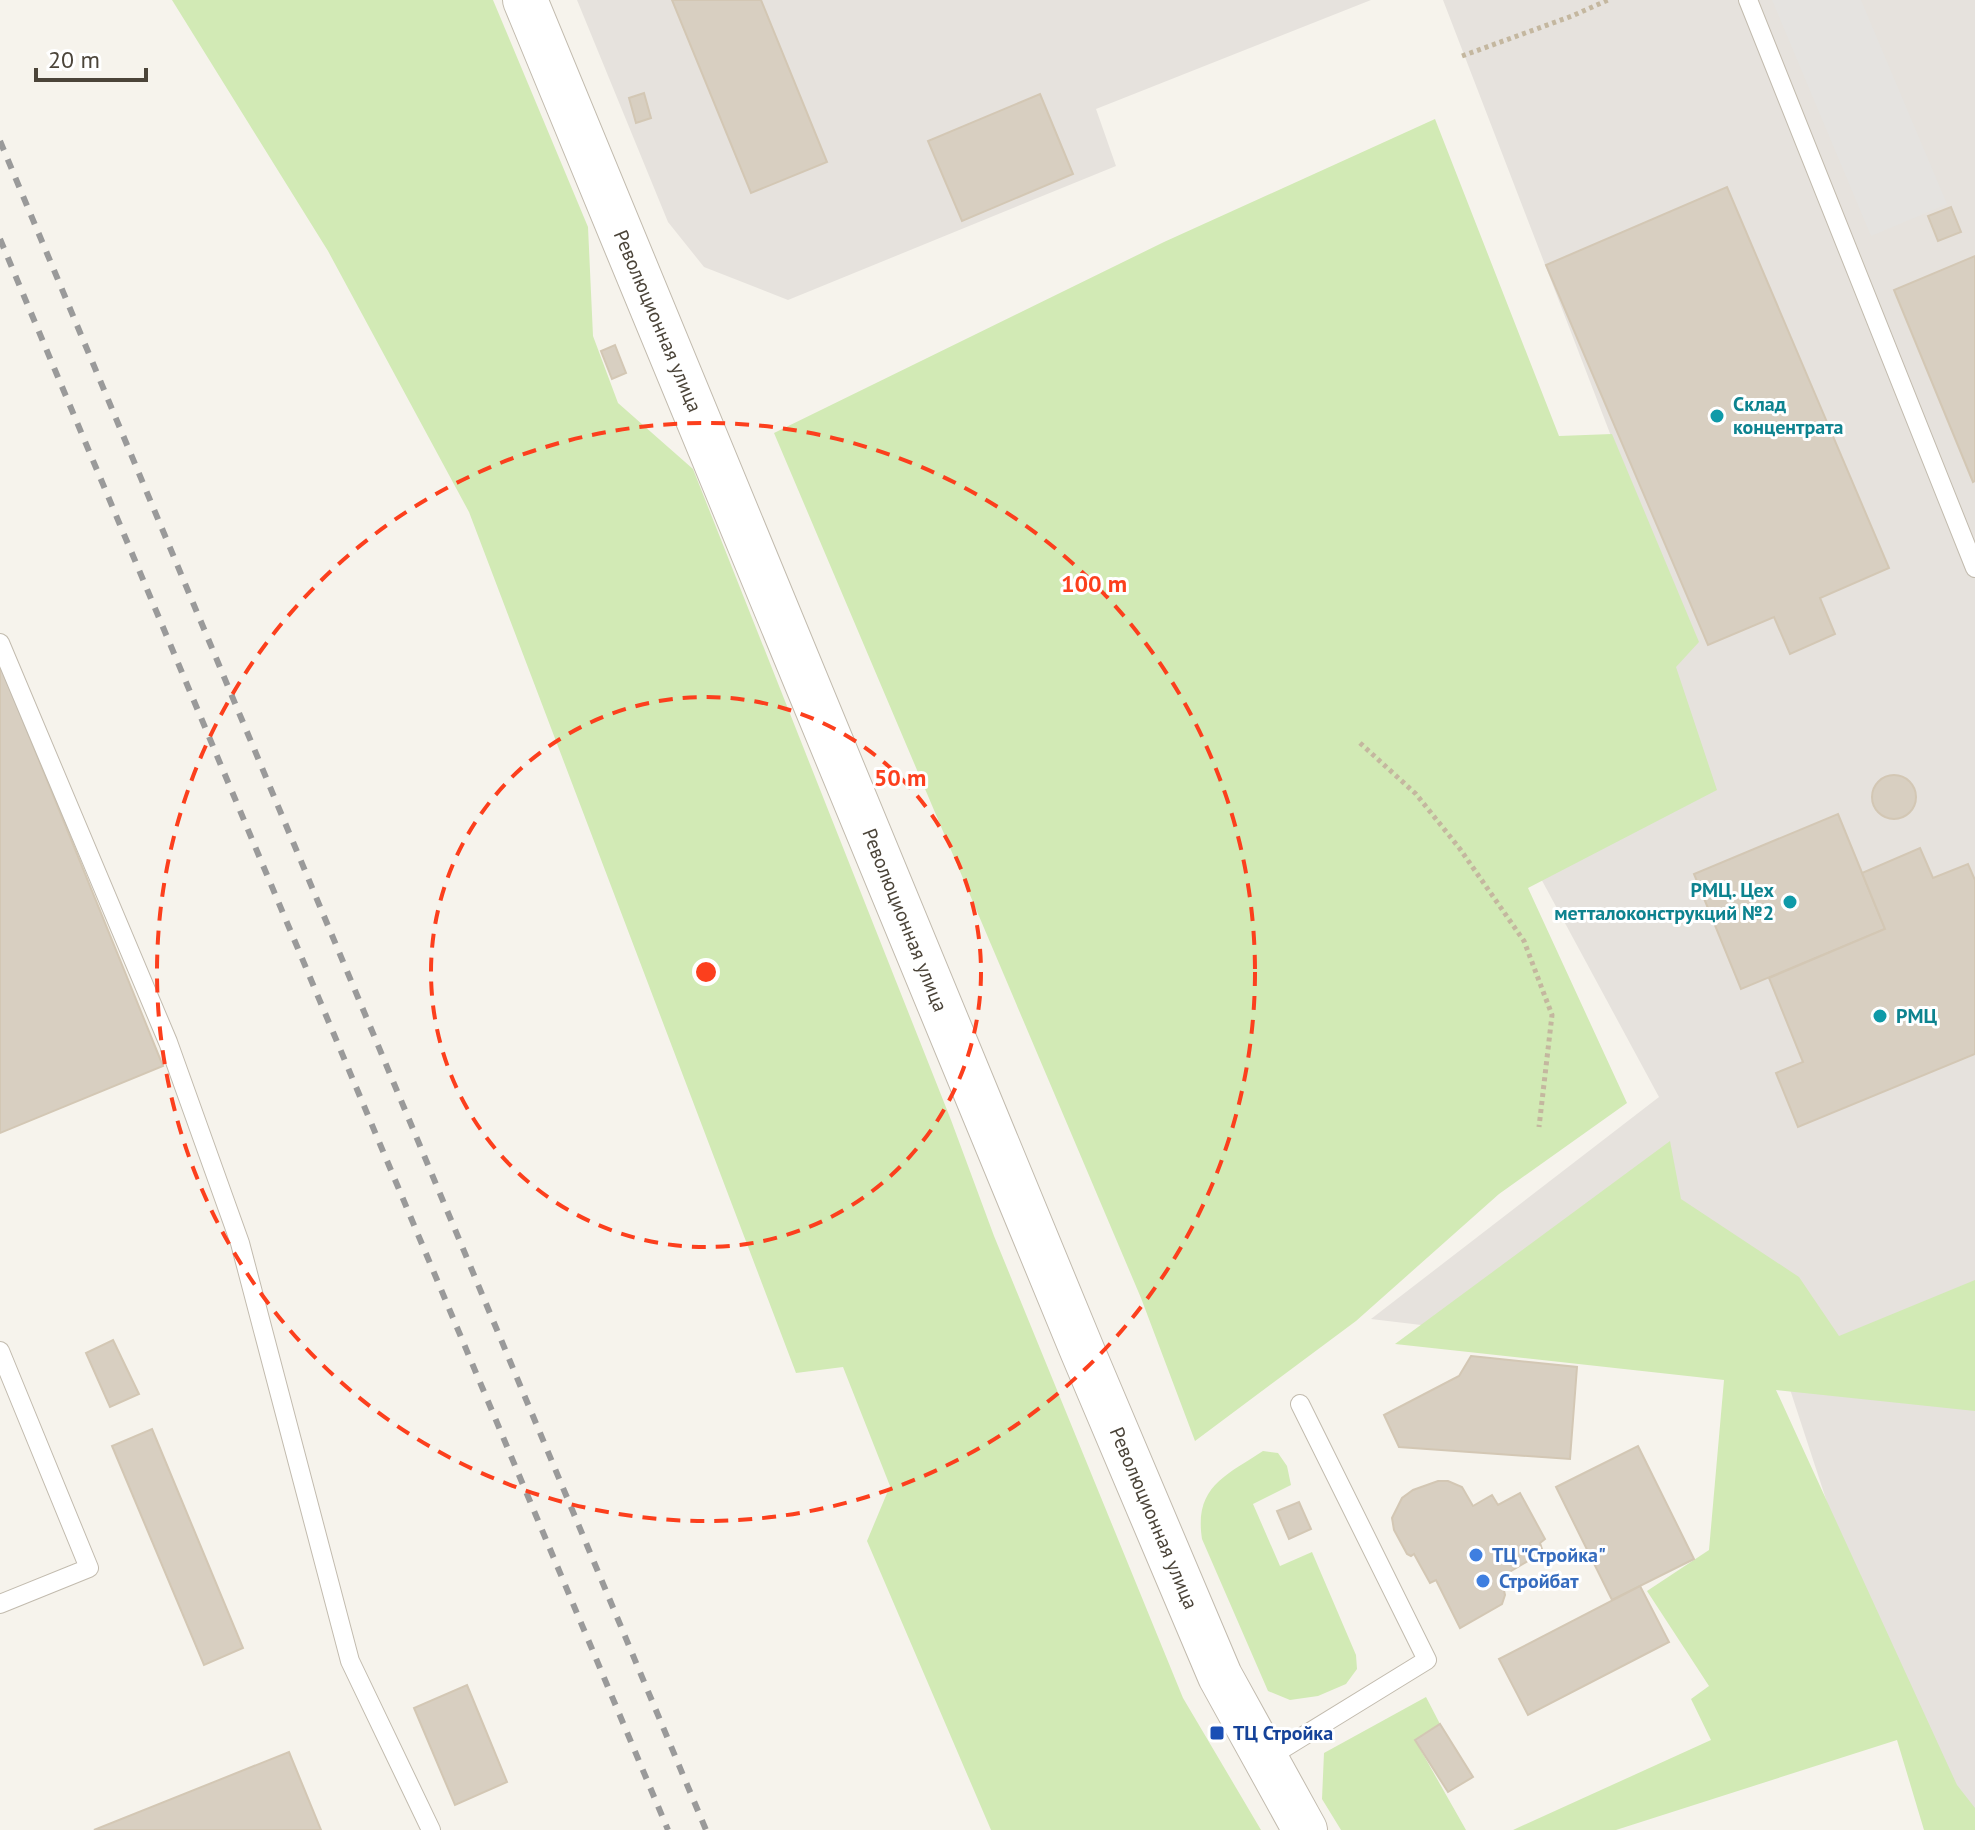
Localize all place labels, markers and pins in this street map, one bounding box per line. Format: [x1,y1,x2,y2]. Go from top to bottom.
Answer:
place label: Склад концентрата [1733,391,1844,440]
marker: Склад концентрата [1708,407,1726,425]
place label: РМЦ. Цех метталоконструкций №2 [1554,877,1774,926]
marker: РМЦ. Цех метталоконструкций №2 [1781,893,1799,911]
centre of rings [692,958,720,986]
place label: РМЦ [1896,1003,1937,1029]
marker: РМЦ [1871,1007,1889,1025]
place label: ТЦ "Стройка" [1492,1542,1606,1568]
marker: ТЦ "Стройка" [1467,1546,1485,1564]
place label: Стройбат [1499,1568,1579,1594]
marker: Стройбат [1474,1572,1492,1590]
place label: ТЦ Стройка [1233,1720,1333,1746]
marker: ТЦ Стройка [1208,1724,1226,1742]

